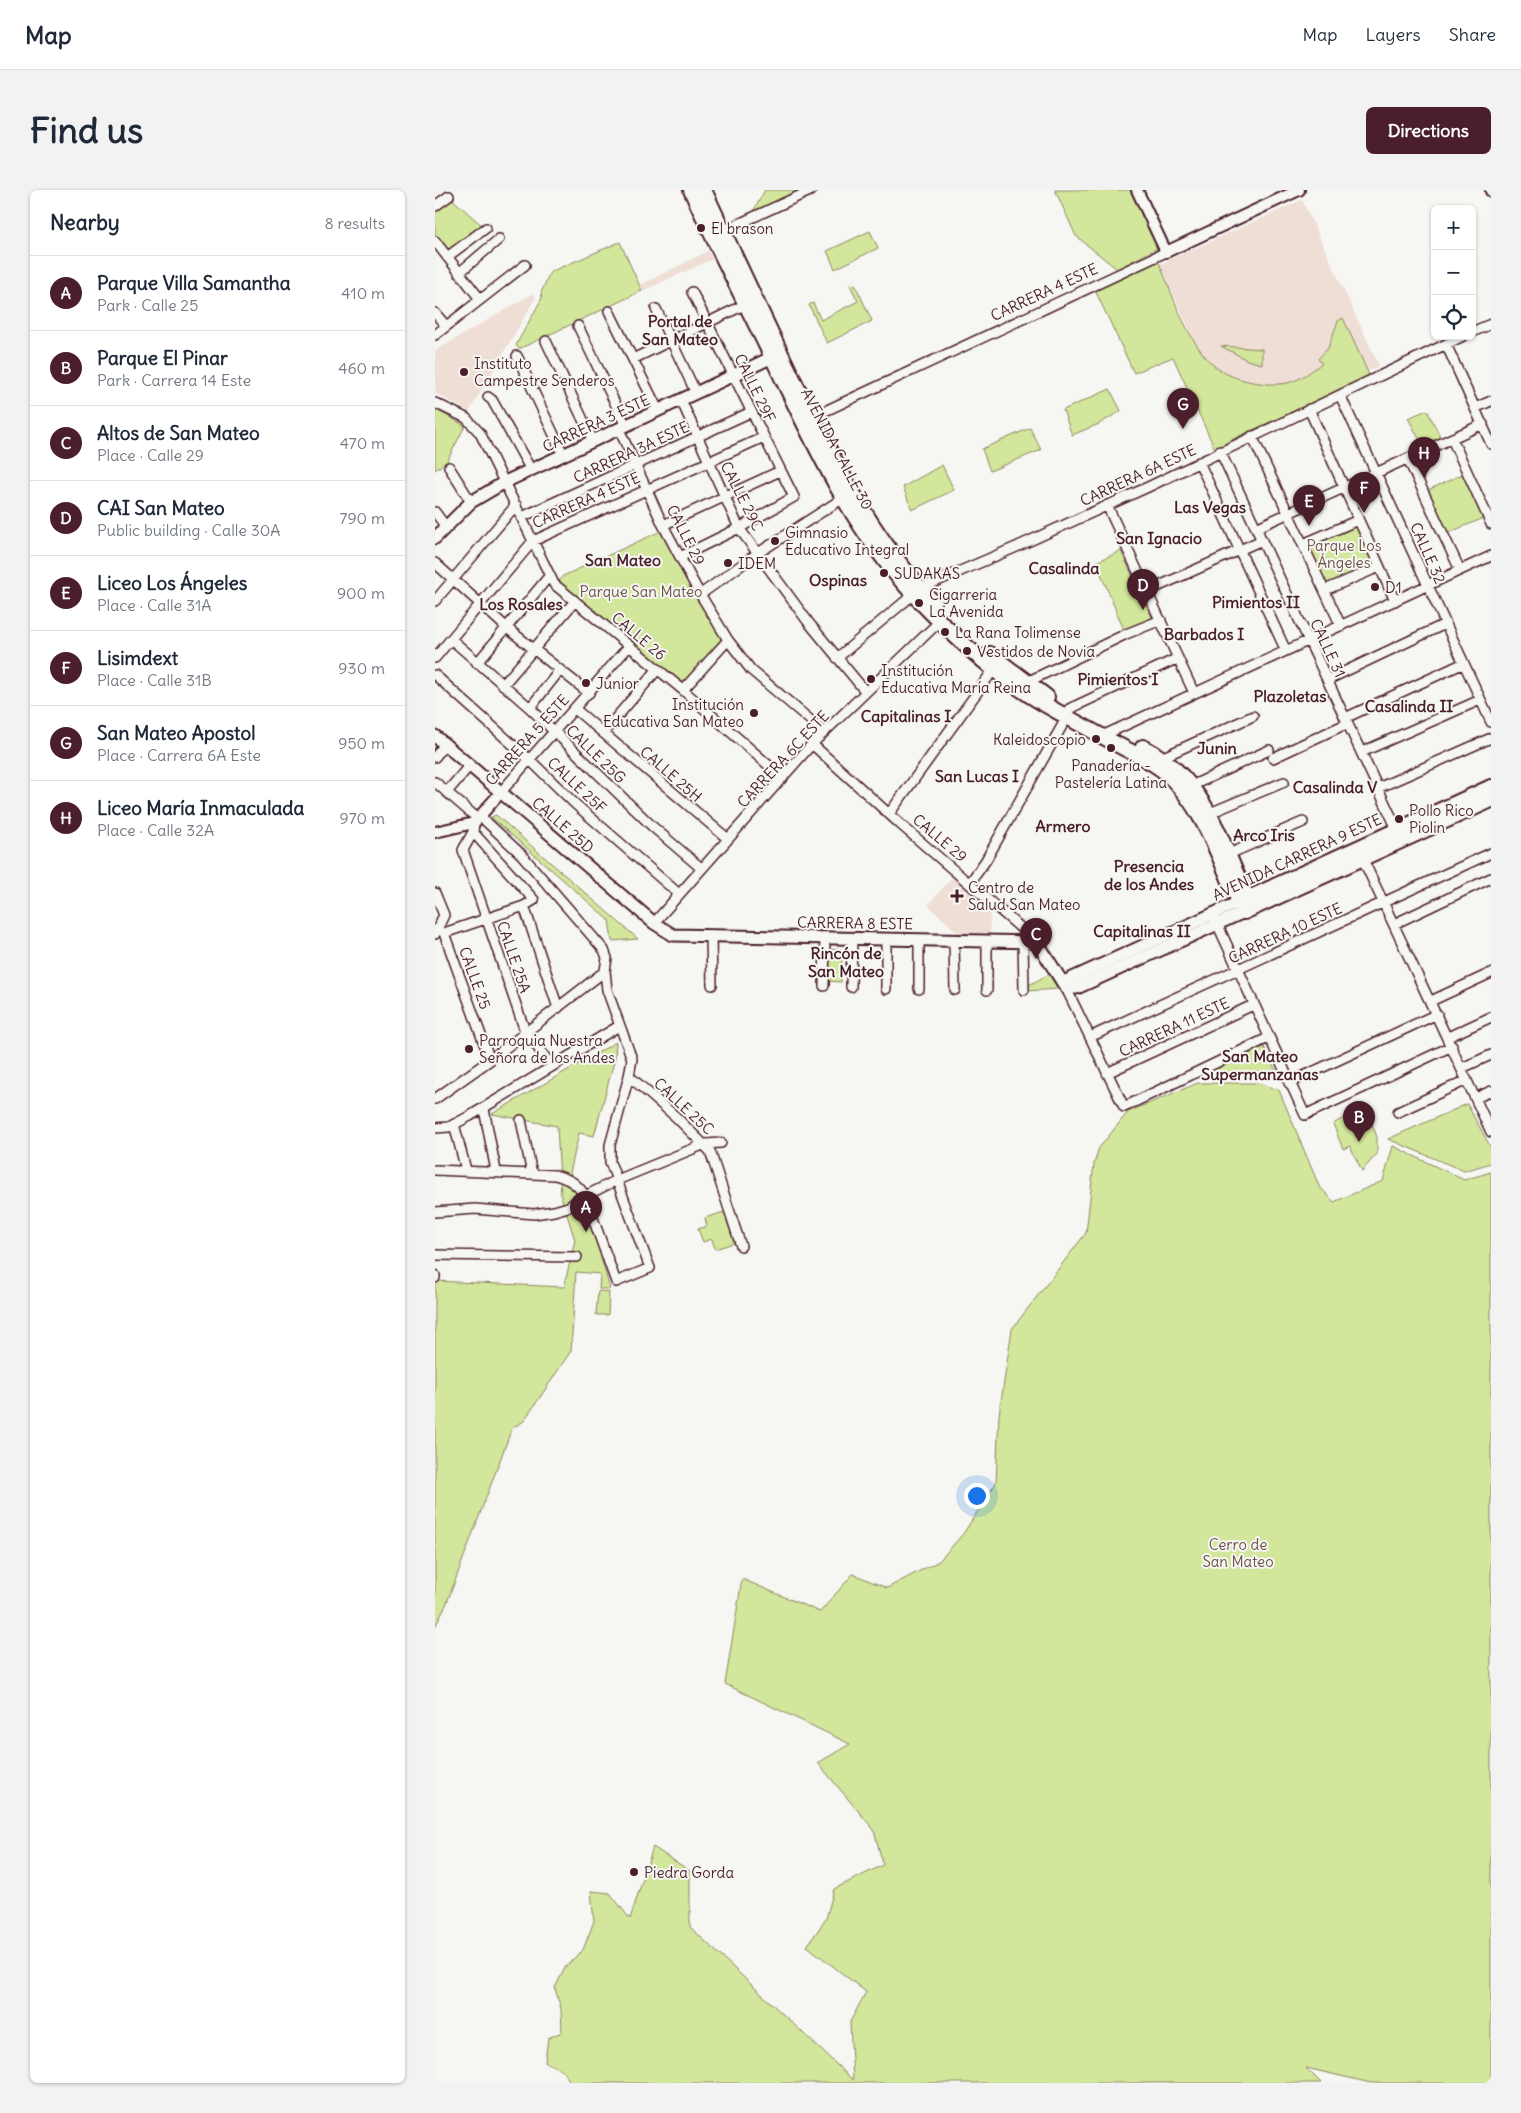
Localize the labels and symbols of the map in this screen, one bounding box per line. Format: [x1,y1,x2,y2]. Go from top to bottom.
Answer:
place label: El brason [711,219,774,238]
marker: El brason [695,222,707,234]
street label: CARRERA 4 ESTE [987,259,1101,325]
district label: Portal de San Mateo [642,311,718,349]
street label: CALLE 29F [730,351,780,426]
place label: Instituto Campestre Senderos [474,354,615,390]
marker: Instituto Campestre Senderos [458,366,470,378]
street label: AVENIDA CALLE 30 [797,385,877,513]
pin: G [1167,388,1199,429]
street label: CARRERA 3 ESTE [539,390,653,456]
street label: CARRERA 3A ESTE [570,417,692,487]
pin: H [1408,437,1440,478]
street label: CARRERA 6A ESTE [1077,440,1199,510]
street label: CALLE 29C [717,458,768,534]
street label: CARRERA 4 ESTE [529,468,643,532]
pin: F [1348,472,1380,513]
pin: E [1293,485,1325,526]
district label: Las Vegas [1174,497,1246,518]
street label: CALLE 29 [663,502,709,568]
street label: CALLE 32 [1406,519,1450,587]
place label: Gimnasio Educativo Integral [785,523,909,559]
district label: San Ignacio [1116,528,1202,549]
marker: Gimnasio Educativo Integral [769,535,781,547]
park label: Parque Los Ángeles [1306,536,1382,572]
district label: San Mateo [585,550,661,570]
place label: IDEM [738,554,776,573]
marker: IDEM [722,557,734,569]
district label: Casalinda [1029,558,1099,578]
place label: SUDAKAS [894,564,960,583]
marker: SUDAKAS [878,567,890,579]
pin: D [1127,569,1159,610]
district label: Ospinas [809,570,867,591]
place label: D1 [1385,578,1402,597]
marker: D1 [1369,581,1381,593]
park label: Parque San Mateo [579,582,703,601]
place label: Cigarreria La Avenida [929,585,1004,621]
district label: Pimientos II [1212,592,1300,612]
district label: Los Rosales [479,594,563,614]
marker: Cigarreria La Avenida [913,597,925,609]
street label: CALLE 26 [608,608,670,664]
street label: CALLE 31 [1306,616,1350,680]
place label: La Rana Tolimense [955,623,1081,642]
district label: Barbados I [1164,624,1244,644]
marker: La Rana Tolimense [939,626,951,638]
place label: Vestidos de Novia [977,642,1095,661]
marker: Vestidos de Novia [961,645,973,657]
place label: Institución Educativa María Reina [881,661,1032,697]
district label: Pimientos I [1077,669,1159,689]
marker: Institución Educativa María Reina [865,673,877,685]
place label: Junior [596,674,639,693]
marker: Junior [580,677,592,689]
district label: Plazoletas [1254,686,1326,706]
street label: CARRERA 5 ESTE [481,690,573,789]
place label: Institución Educativa San Mateo [603,695,744,731]
district label: Casalinda II [1365,696,1453,716]
street label: CARRERA 6C ESTE [733,706,833,812]
district label: Capitalinas I [861,706,951,727]
marker: Institución Educativa San Mateo [748,707,760,719]
street label: CALLE 25G [562,721,630,787]
place label: Kaleidoscopio [993,730,1086,749]
marker: Kaleidoscopio [1090,733,1102,745]
district label: Junin [1197,738,1237,758]
street label: CALLE 25H [636,742,706,806]
marker: Panadería - Pastelería Latina [1105,742,1117,754]
street label: CALLE 25F [544,753,611,817]
place label: Panadería - Pastelería Latina [1055,756,1168,792]
district label: San Lucas I [935,766,1019,786]
district label: Casalinda V [1293,777,1377,797]
street label: CALLE 25D [528,793,598,857]
place label: Pollo Rico Piolin [1409,801,1474,837]
street label: AVENIDA CARRERA 9 ESTE [1210,809,1385,905]
street label: CALLE 29 [909,810,971,866]
marker: Pollo Rico Piolin [1393,813,1405,825]
district label: Armero [1036,816,1090,836]
district label: Arco Iris [1233,825,1295,845]
district label: Presencia de los Andes [1104,856,1194,894]
place label: Centro de Salud San Mateo [968,878,1081,914]
marker: Centro de Salud San Mateo [950,889,964,903]
street label: CARRERA 10 ESTE [1225,898,1345,968]
street label: CARRERA 8 ESTE [797,912,913,934]
pin: C [1020,918,1052,959]
street label: CALLE 25A [493,919,535,996]
district label: Capitalinas II [1093,921,1191,942]
district label: Rincón de San Mateo [808,943,884,981]
street label: CALLE 25 [455,944,495,1012]
street label: CARRERA 11 ESTE [1116,993,1232,1061]
place label: Parroquia Nuestra Señora de los Andes [479,1031,615,1067]
marker: Parroquia Nuestra Señora de los Andes [463,1043,475,1055]
district label: San Mateo Supermanzanas [1201,1046,1319,1085]
street label: CALLE 25C [650,1073,718,1139]
pin: B [1343,1101,1375,1142]
pin: A [570,1191,602,1232]
your location [964,1483,990,1509]
park label: Cerro de San Mateo [1202,1535,1274,1571]
place label: Piedra Gorda [644,1863,734,1882]
marker: Piedra Gorda [628,1866,640,1878]

